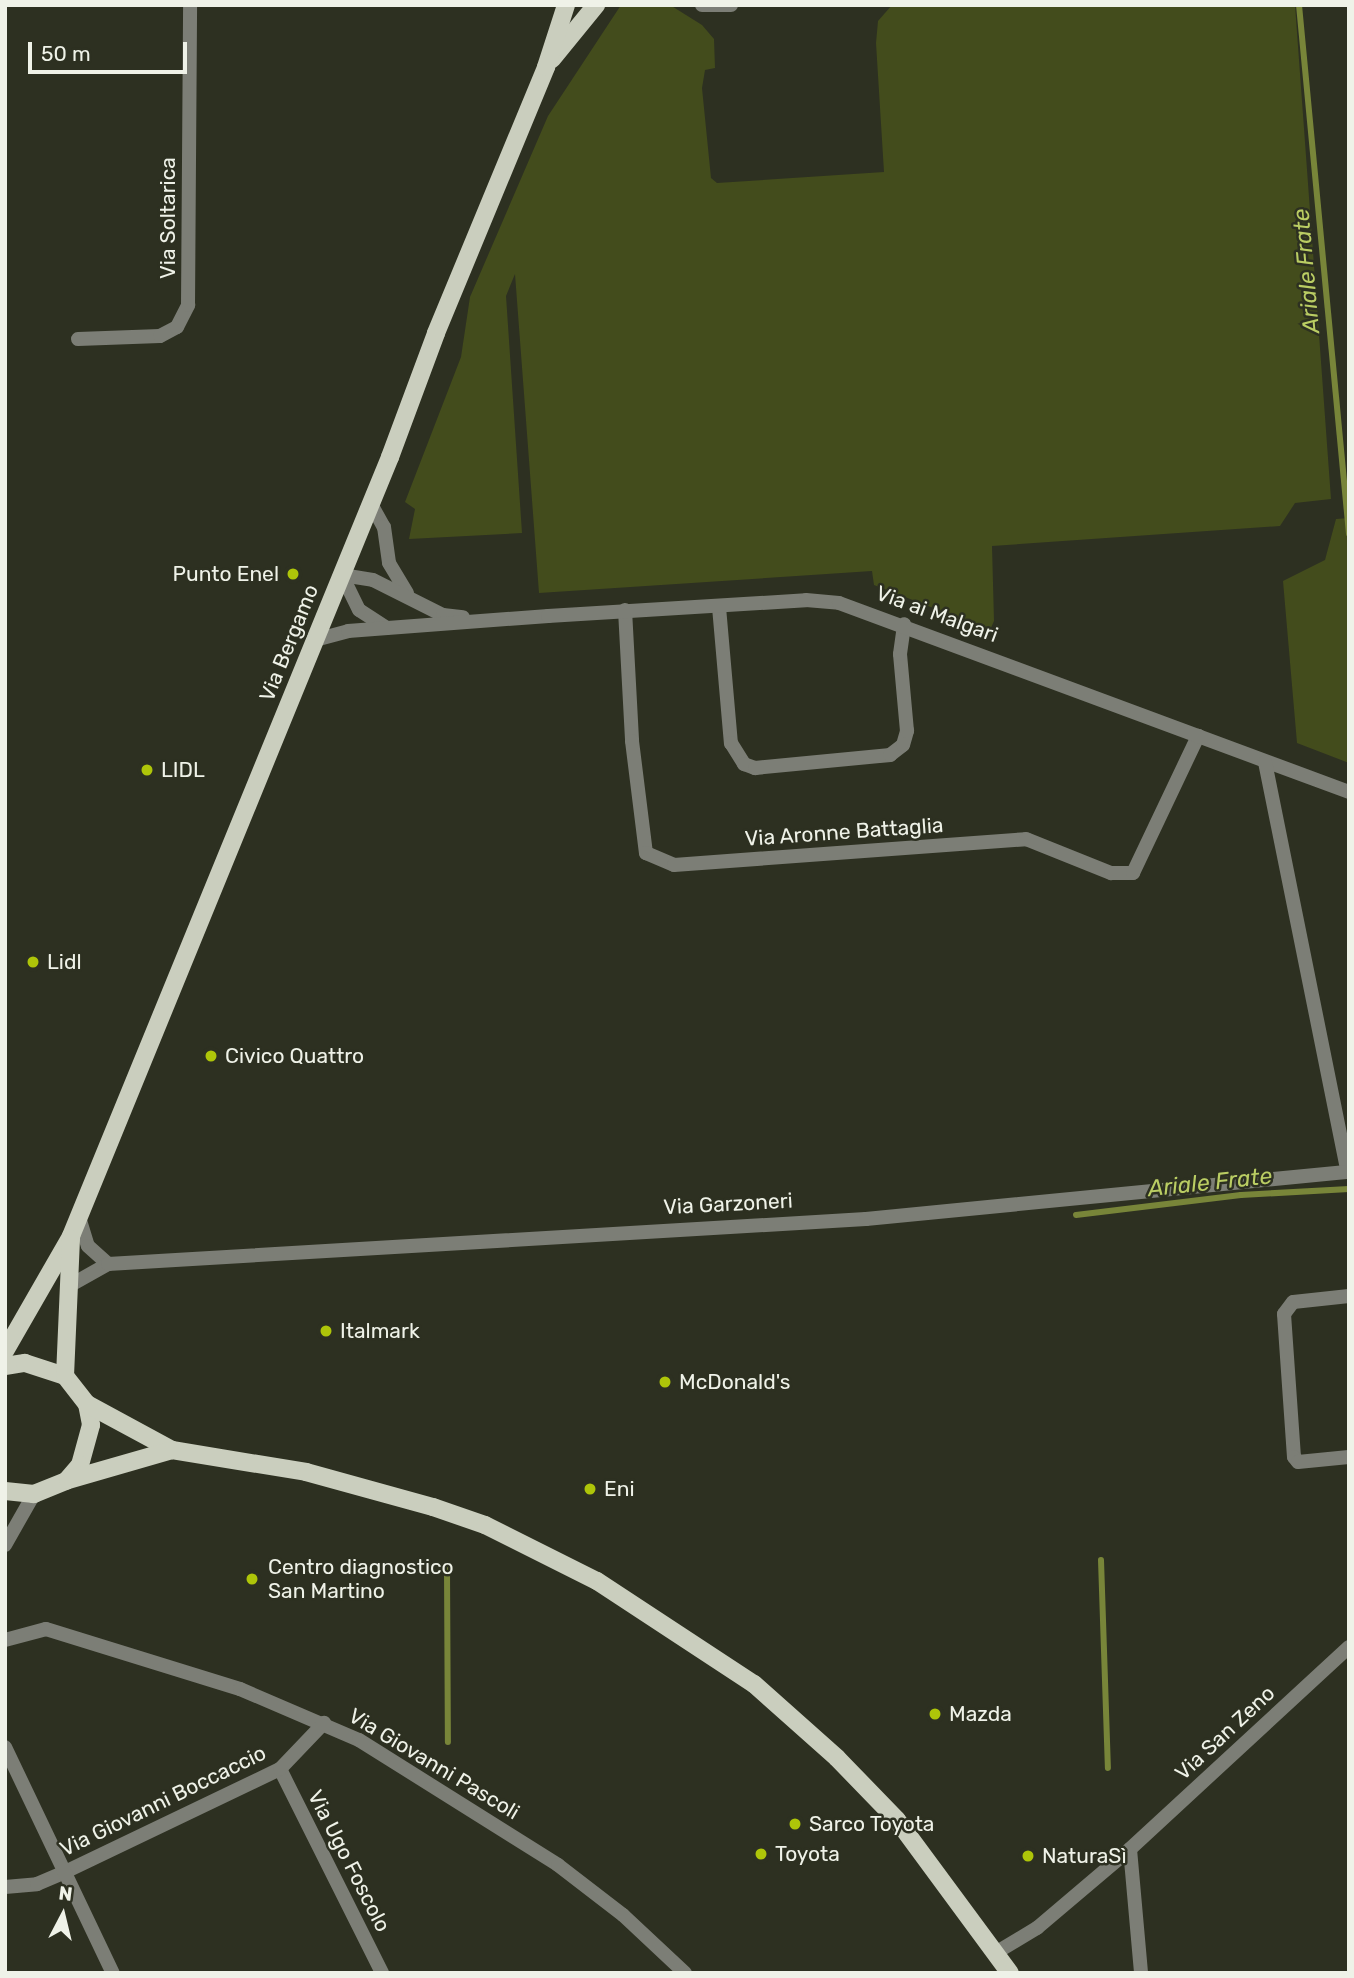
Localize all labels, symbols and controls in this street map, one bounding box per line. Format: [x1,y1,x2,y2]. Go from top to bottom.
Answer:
scale bar [32,28,191,72]
text: 50 m [41,41,91,66]
street label: Via Soltarica [155,157,181,279]
water label: Ariale Frate [1287,208,1325,334]
place label: Punto Enel [173,561,279,587]
marker: Punto Enel [285,566,301,582]
street label: Via ai Malgari [873,580,1001,648]
street label: Via Bergamo [254,581,324,705]
place label: LIDL [161,757,205,783]
marker: LIDL [139,762,155,778]
street label: Via Aronne Battaglia [744,812,944,852]
place label: Lidl [47,949,82,975]
marker: Lidl [25,954,41,970]
place label: Civico Quattro [225,1043,364,1069]
marker: Civico Quattro [203,1048,219,1064]
water label: Ariale Frate [1147,1162,1273,1202]
street label: Via Garzoneri [663,1188,793,1220]
place label: Italmark [340,1318,420,1344]
marker: Italmark [318,1323,334,1339]
place label: McDonald's [679,1369,791,1395]
marker: McDonald's [657,1374,673,1390]
place label: Eni [604,1476,635,1502]
marker: Eni [582,1481,598,1497]
place label: Centro diagnostico San Martino [268,1554,454,1604]
marker: Centro diagnostico San Martino [242,1569,262,1589]
street label: Via San Zeno [1170,1681,1280,1785]
place label: Mazda [949,1701,1012,1727]
street label: Via Giovanni Pascoli [344,1703,524,1825]
marker: Mazda [927,1706,943,1722]
street label: Via Giovanni Boccaccio [56,1740,270,1862]
street label: Via Ugo Foscolo [302,1786,396,1936]
place label: Sarco Toyota [809,1811,935,1837]
marker: Sarco Toyota [787,1816,803,1832]
place label: Toyota [775,1841,840,1867]
place label: NaturaSì [1042,1843,1126,1869]
marker: Toyota [753,1846,769,1862]
marker: NaturaSì [1020,1848,1036,1864]
north arrow [28,1880,98,1950]
text: N [57,1881,74,1906]

